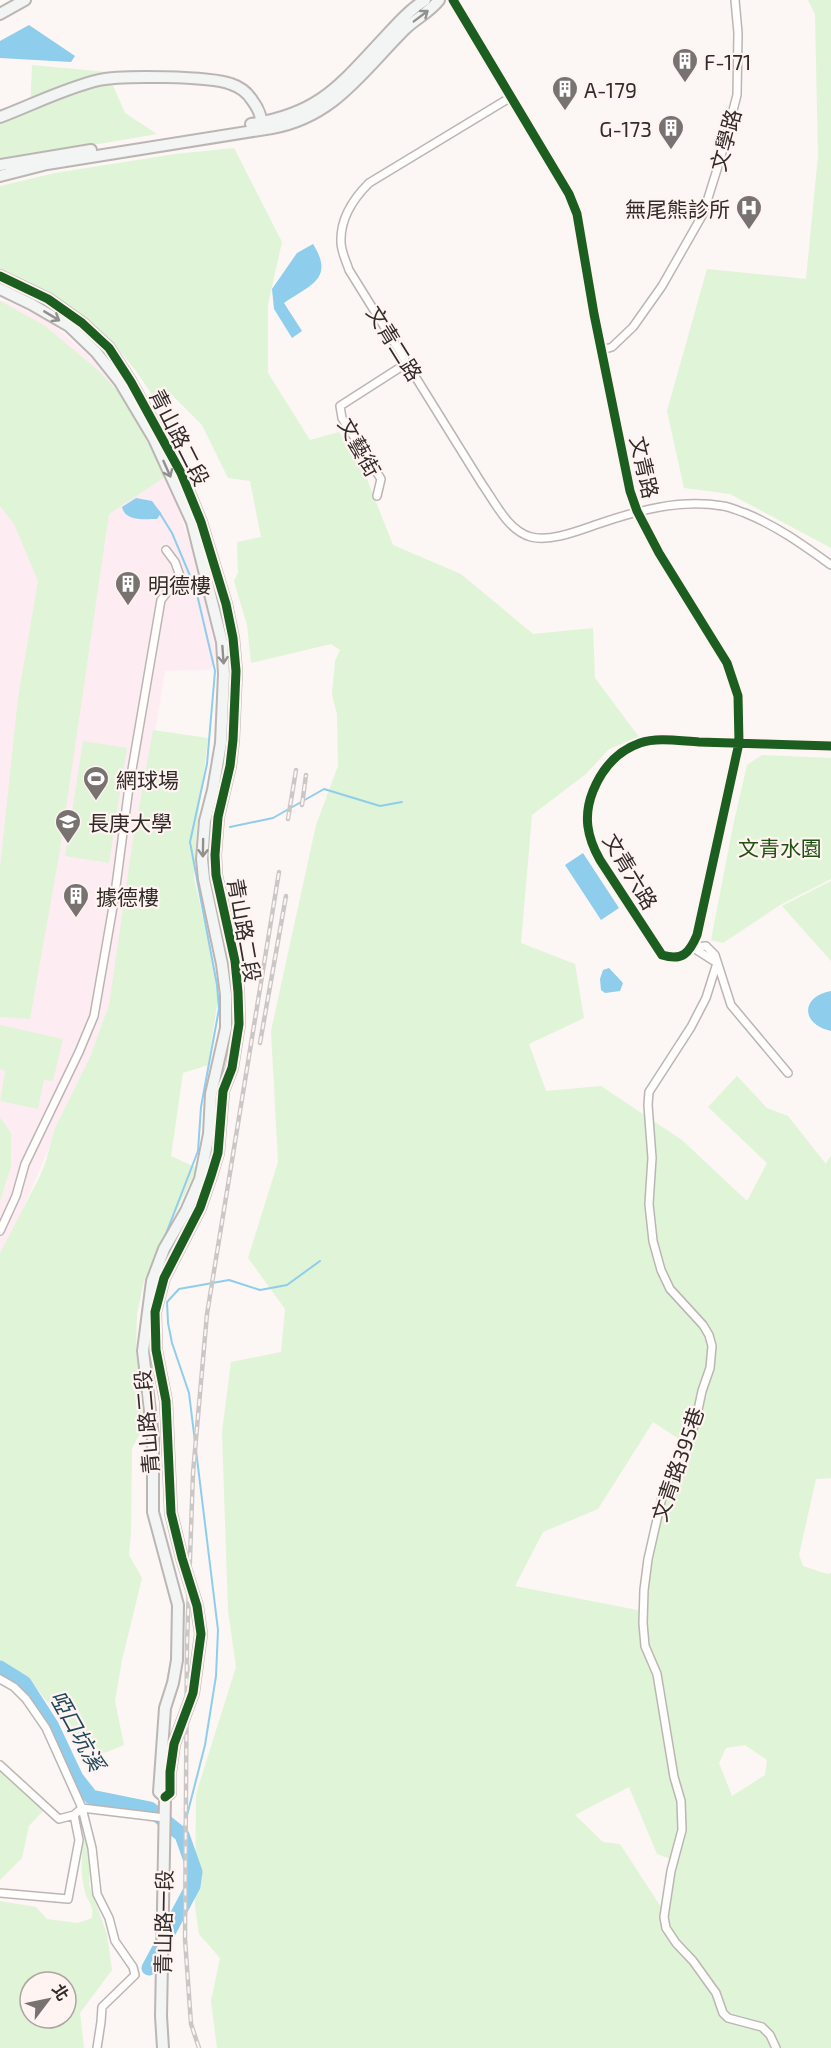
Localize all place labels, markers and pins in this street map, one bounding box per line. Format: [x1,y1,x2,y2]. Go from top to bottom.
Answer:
building icon: F-171 [670,46,700,84]
place label: F-171 [704,49,751,74]
building icon: A-179 [550,74,580,112]
place label: A-179 [584,77,637,102]
building icon: G-173 [656,113,686,151]
place label: G-173 [599,116,652,141]
hospital icon: 無尾熊診所 [734,193,764,231]
place label: 無尾熊診所 [625,196,730,221]
building icon: 明德樓 [113,569,143,607]
place label: 明德樓 [148,572,211,597]
sports icon: 網球場 [81,764,111,802]
place label: 網球場 [116,767,179,792]
school or university icon: 長庚大學 [53,807,83,845]
place label: 長庚大學 [88,810,172,835]
building icon: 據德樓 [61,881,91,919]
place label: 據德樓 [96,884,159,909]

